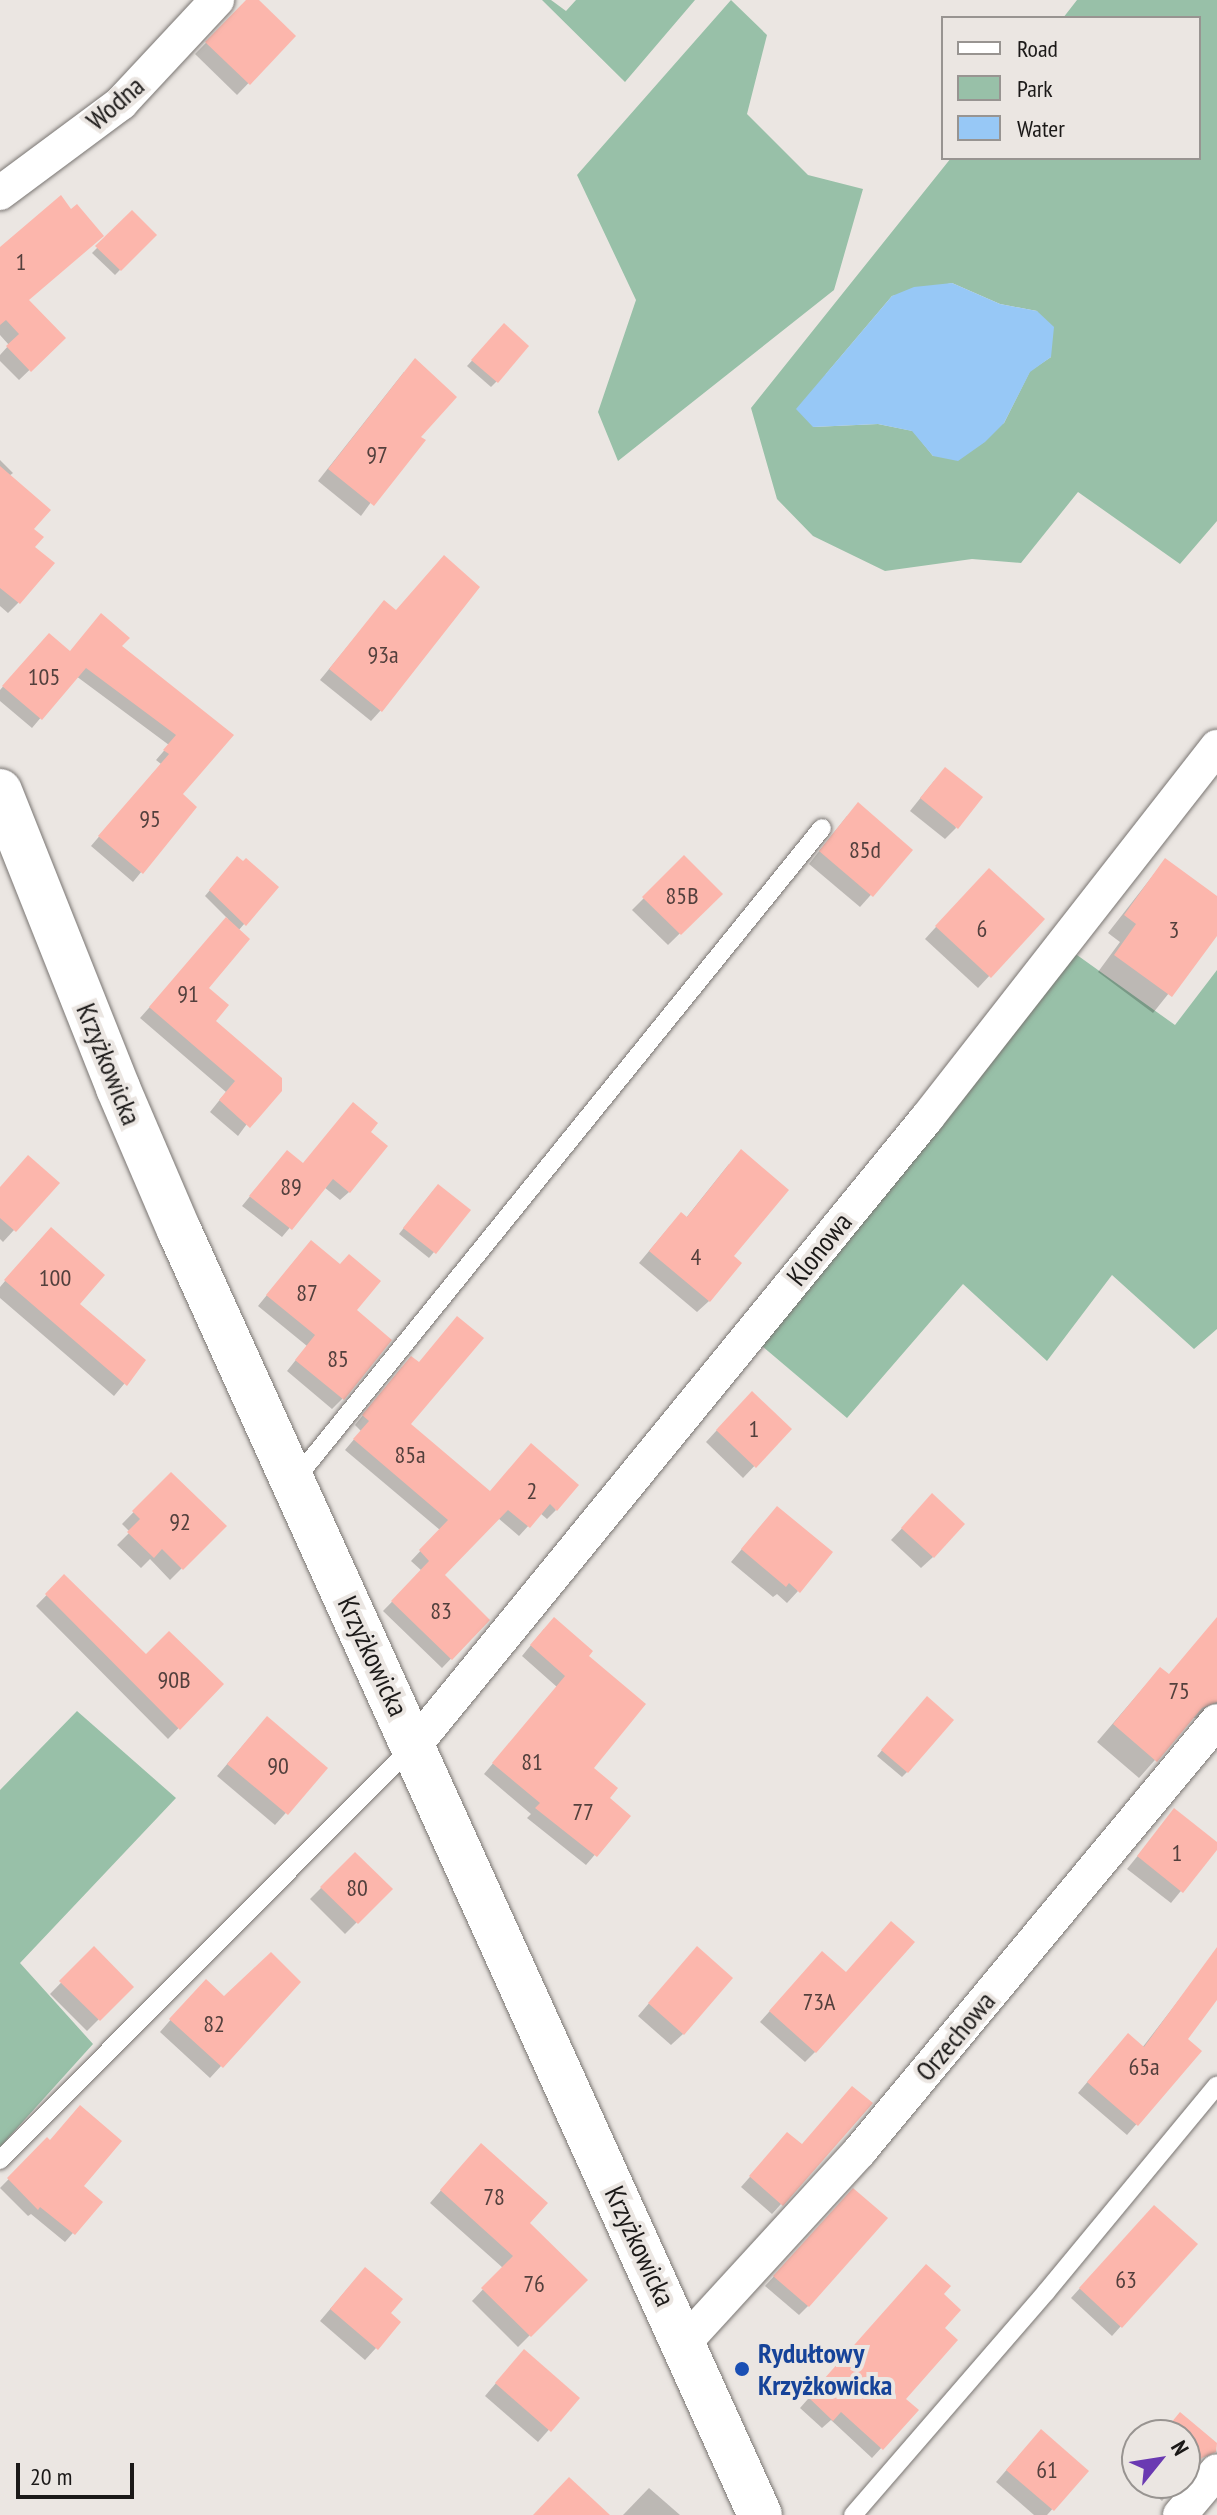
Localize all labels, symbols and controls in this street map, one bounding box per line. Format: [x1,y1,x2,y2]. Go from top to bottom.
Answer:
legend [941,16,1201,160]
text: Road [1017,33,1058,64]
street label: Wodna [79,69,151,137]
text: Park [1017,73,1053,104]
text: Water [1017,113,1065,144]
house number: 1 [16,248,26,276]
house number: 97 [366,441,388,469]
house number: 93a [367,641,399,669]
house number: 105 [28,663,60,691]
house number: 95 [139,805,161,833]
house number: 85d [849,836,881,864]
house number: 85B [666,882,698,910]
house number: 6 [977,915,987,943]
house number: 3 [1169,916,1179,944]
house number: 91 [177,980,199,1008]
street label: Krzyżkowicka [69,998,149,1130]
house number: 89 [280,1173,302,1201]
street label: Klonowa [779,1206,859,1292]
house number: 4 [691,1243,701,1271]
house number: 100 [39,1264,71,1292]
house number: 87 [296,1279,318,1307]
house number: 85 [327,1345,349,1373]
house number: 1 [749,1415,759,1443]
house number: 85a [394,1441,426,1469]
house number: 2 [527,1477,537,1505]
house number: 92 [169,1508,191,1536]
street label: Krzyżkowicka [331,1591,415,1721]
house number: 83 [430,1597,452,1625]
house number: 90B [158,1666,190,1694]
house number: 75 [1168,1677,1190,1705]
house number: 81 [521,1748,543,1776]
house number: 90 [267,1752,289,1780]
house number: 77 [572,1798,594,1826]
house number: 1 [1172,1839,1182,1867]
house number: 80 [346,1874,368,1902]
street label: Orzechowa [908,1985,1002,2087]
house number: 73A [803,1988,835,2016]
house number: 82 [203,2010,225,2038]
house number: 65a [1128,2053,1160,2081]
street label: Krzyżkowicka [598,2181,682,2311]
house number: 78 [483,2183,505,2211]
house number: 63 [1115,2266,1137,2294]
house number: 76 [523,2270,545,2298]
place label: Rydułtowy Krzyżkowicka [758,2336,892,2402]
marker: Rydułtowy Krzyżkowicka [733,2360,751,2378]
north arrow [1121,2419,1201,2499]
text: N [1165,2436,1195,2460]
scale bar [20,2447,138,2497]
house number: 61 [1036,2456,1058,2484]
text: 20 m [30,2461,72,2492]

